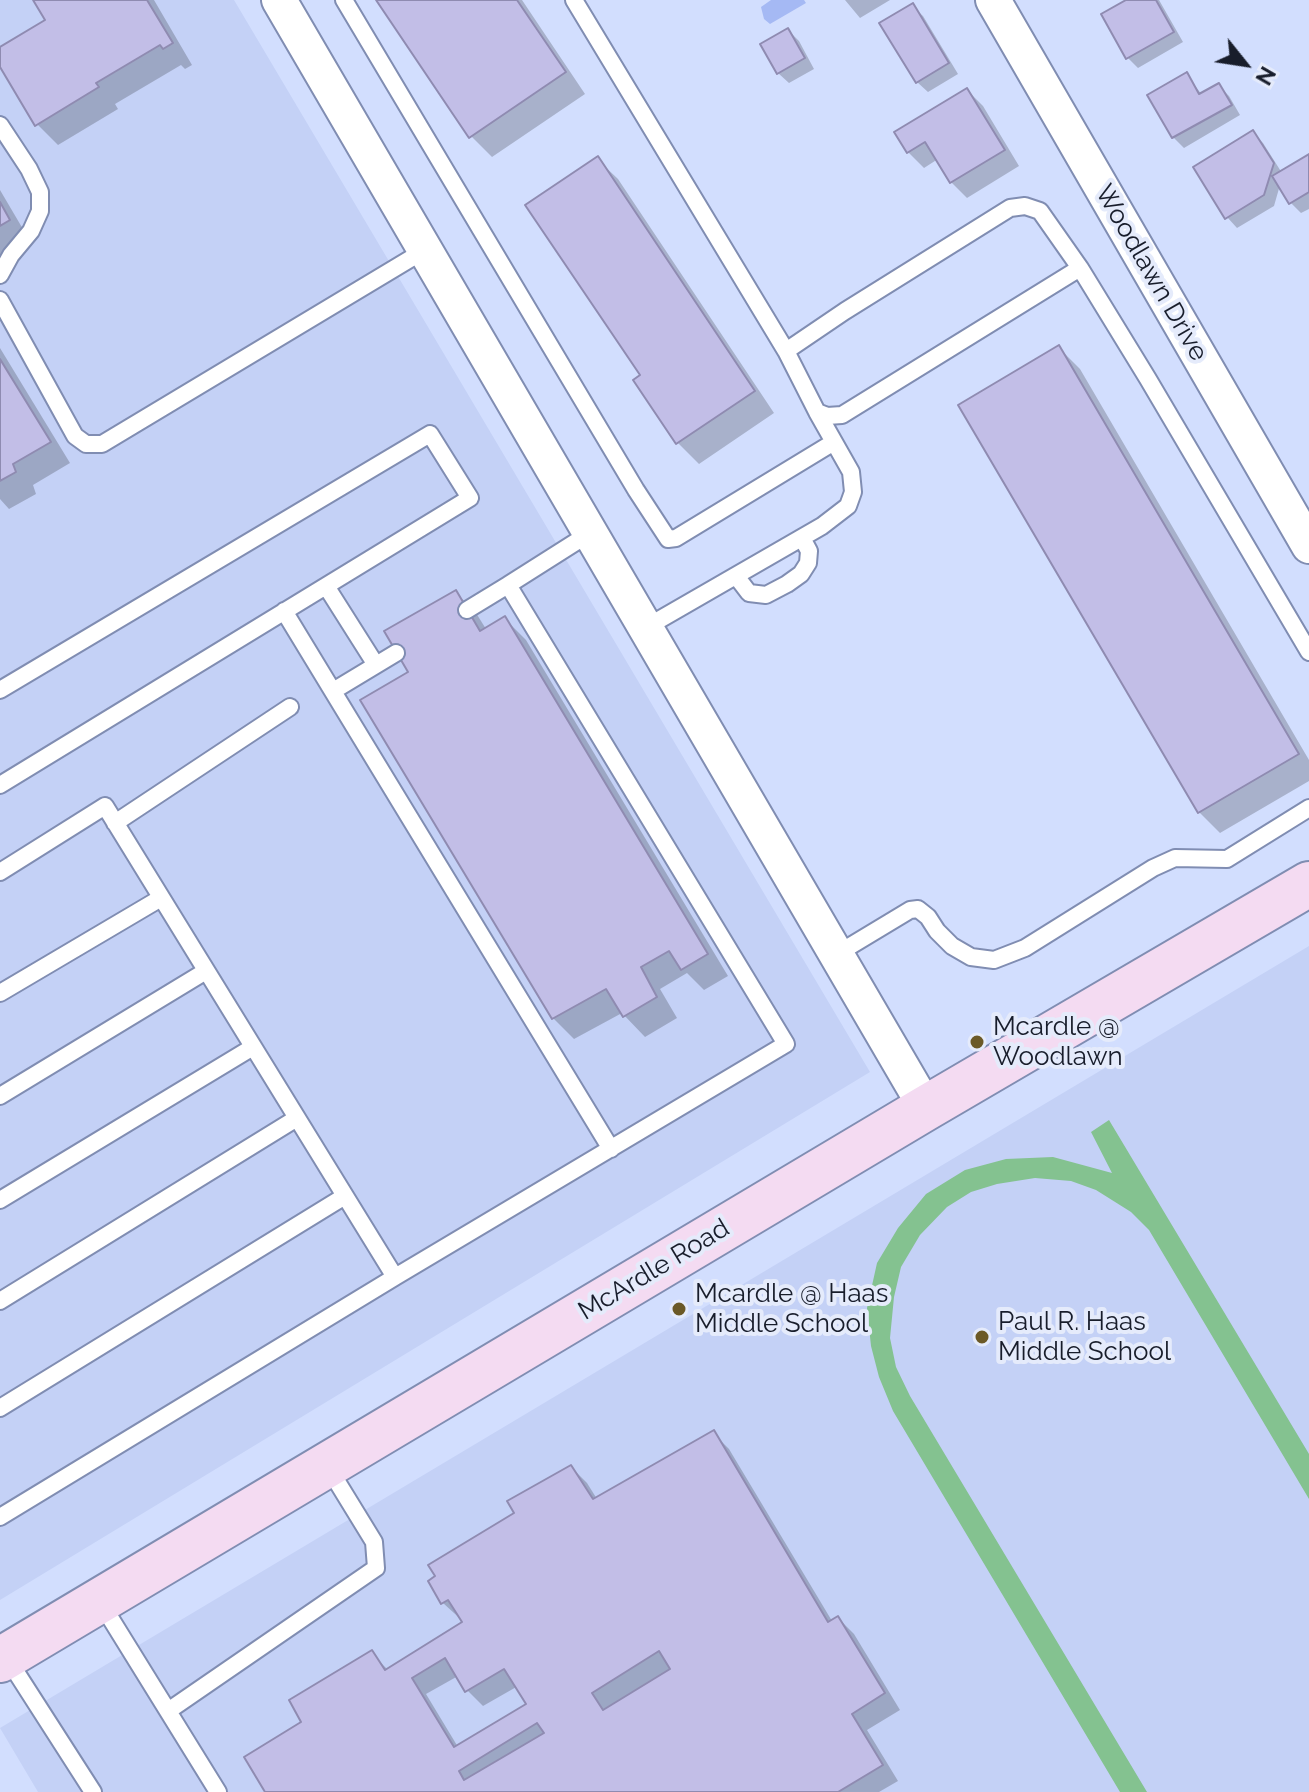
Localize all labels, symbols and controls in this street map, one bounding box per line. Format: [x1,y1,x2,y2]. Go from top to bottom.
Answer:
north arrow [1205,24,1285,104]
text: N [1250,62,1281,90]
street label: Woodlawn Drive [1088,179,1214,367]
place label: Mcardle @ Woodlawn [993,1011,1123,1072]
marker: Mcardle @ Woodlawn [968,1033,986,1051]
street label: McArdle Road [573,1213,735,1327]
place label: Mcardle @ Haas Middle School [695,1278,888,1340]
marker: Mcardle @ Haas Middle School [670,1300,688,1318]
place label: Paul R. Haas Middle School [998,1306,1171,1368]
marker: Paul R. Haas Middle School [973,1328,991,1346]

